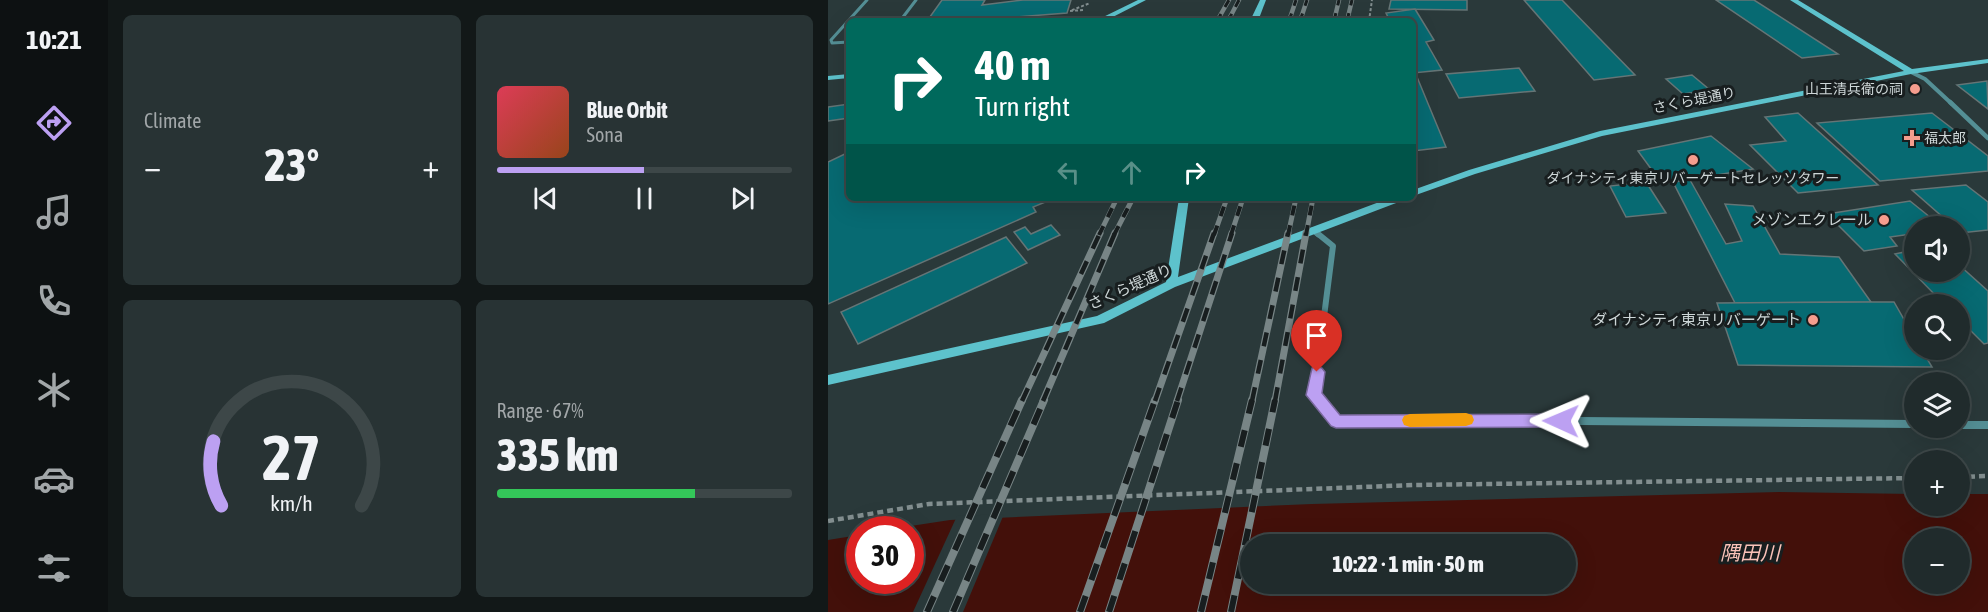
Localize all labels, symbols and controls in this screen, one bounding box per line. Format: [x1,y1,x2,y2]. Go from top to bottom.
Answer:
text: 10:21 [26,24,82,55]
text: 40 m [975,41,1050,89]
icon: right [876,42,954,120]
place label: 山王清兵衛の祠 [1805,81,1903,97]
marker: 山王清兵衛の祠 [1908,82,1922,96]
street label: さくら堤通り [1651,84,1737,116]
text: Turn right [975,91,1070,122]
text: Blue Orbit [587,97,668,123]
icon: directions [33,102,75,144]
text: Climate [144,109,201,132]
text: Sona [587,123,623,146]
place label: 福太郎 [1924,130,1966,146]
marker: 福太郎 [1905,131,1919,145]
text: 23° [264,139,319,191]
text: − [144,147,161,185]
text: + [422,147,439,185]
marker: ダイナシティ東京リバーゲートセレッソタワー [1686,153,1700,167]
icon: left [1052,156,1085,189]
icon: ahead [1115,156,1148,189]
icon: right [1178,156,1211,189]
place label: ダイナシティ東京リバーゲートセレッソタワー [1547,170,1839,186]
icon: previous [529,182,562,215]
icon: pause [628,182,661,215]
icon: next [726,182,759,215]
icon: music [33,191,75,233]
place label: メゾンエクレール [1752,211,1872,228]
marker: メゾンエクレール [1877,213,1891,227]
map controls [1904,216,1970,594]
button: sound [1904,216,1970,282]
street label: さくら堤通り [1085,260,1174,313]
icon: phone [33,280,75,322]
button: search [1904,294,1970,360]
pin [1291,310,1342,372]
place label: ダイナシティ東京リバーゲート [1592,311,1801,328]
marker: ダイナシティ東京リバーゲート [1806,313,1820,327]
icon: arrive [1300,319,1333,352]
icon: climate [33,369,75,411]
button: layers [1904,372,1970,438]
position arrow [1529,389,1593,453]
text: Range · 67% [497,399,584,422]
text: 27 [262,422,321,493]
text: 335 km [497,429,618,481]
button: + [1904,450,1970,516]
icon: car [33,458,75,500]
text: km/h [270,491,313,516]
speed limit sign: 30 [846,516,924,594]
button: − [1904,528,1970,594]
water label: 隅田川 [1720,541,1782,564]
icon: filters [33,547,75,589]
text: 10:22 · 1 min · 50 m [1332,551,1484,577]

